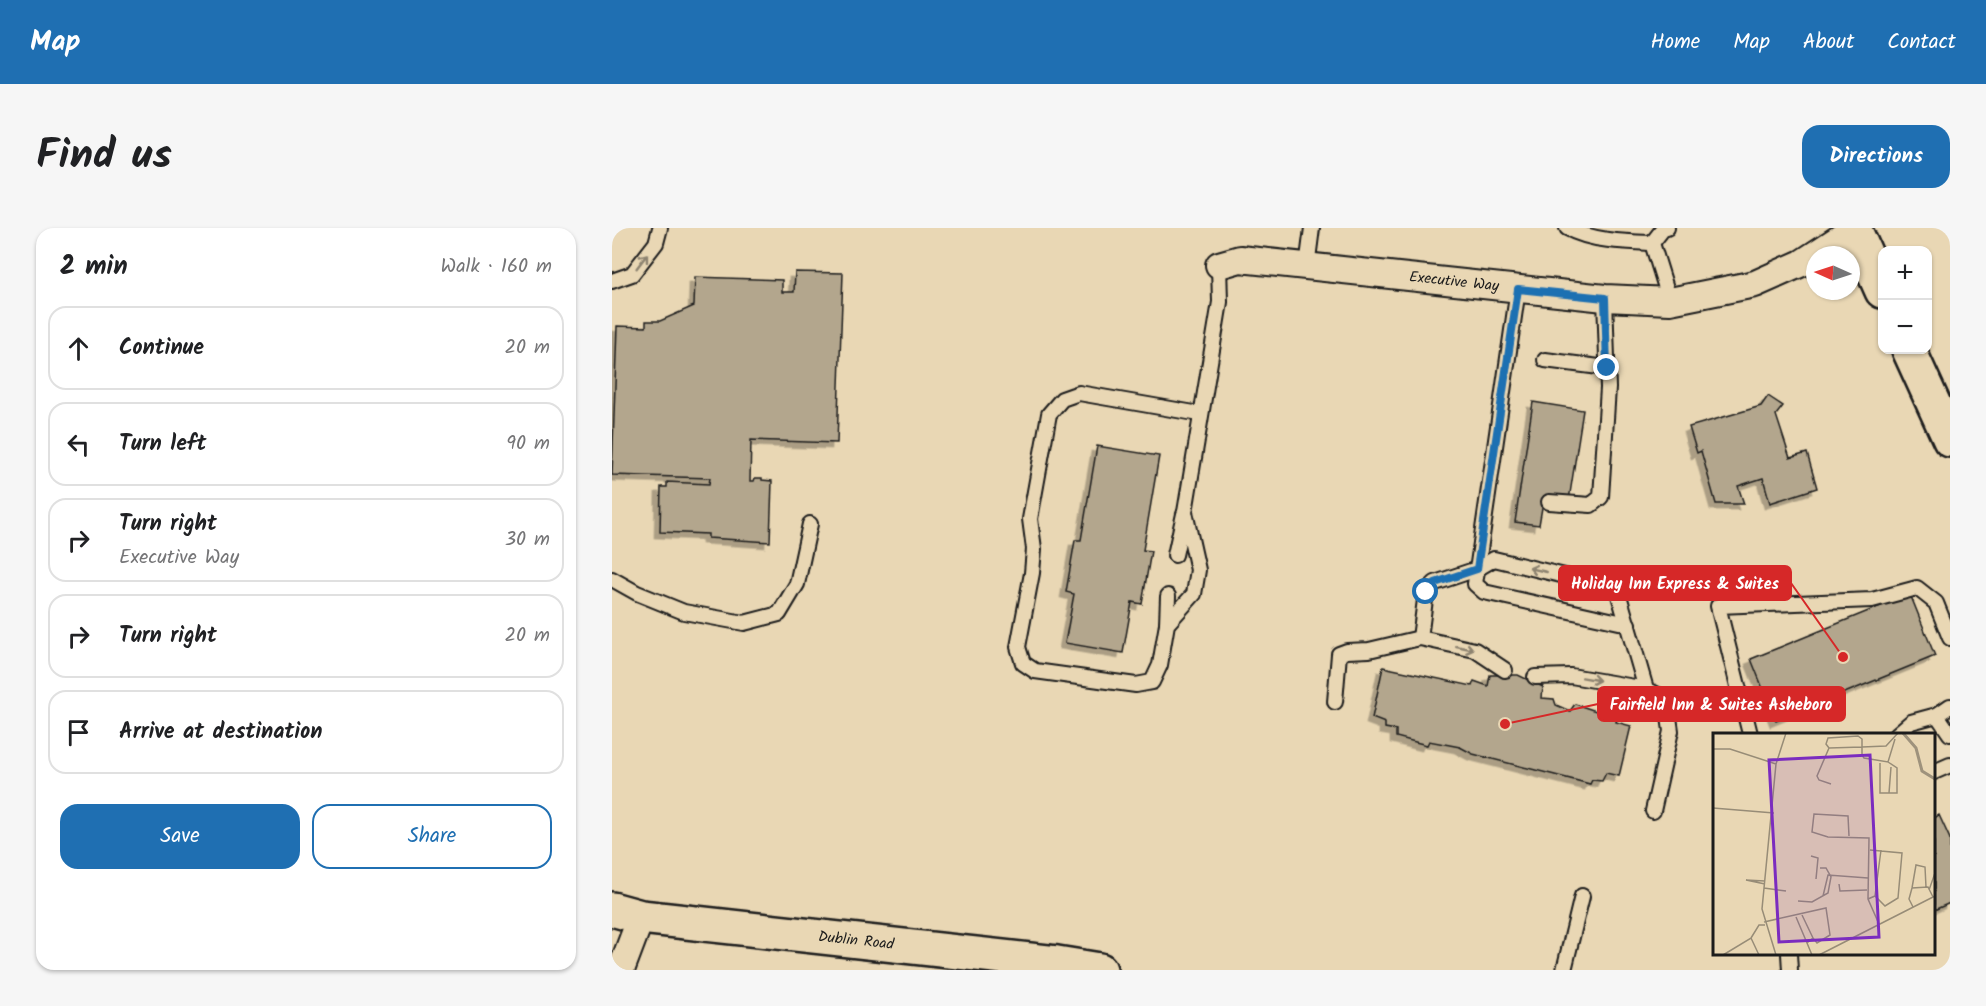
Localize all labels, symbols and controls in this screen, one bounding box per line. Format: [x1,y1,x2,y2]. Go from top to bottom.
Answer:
text: Map [30,20,81,65]
text: Home [1651,26,1700,59]
text: Map [1733,26,1770,59]
text: About [1803,26,1854,59]
text: Contact [1887,26,1956,59]
text: Find us [36,123,172,190]
button: Directions [1802,125,1950,188]
text: 2 min [60,246,128,288]
north arrow [1806,246,1860,300]
map controls [1878,246,1932,354]
button: + [1878,246,1932,300]
text: Walk · 160 m [441,251,552,283]
one-way arrow [636,253,649,269]
street label: Executive Way [1408,265,1501,299]
button: − [1878,300,1932,354]
text: Continue [119,331,204,366]
icon: ahead [62,332,95,365]
text: 20 m [504,332,550,364]
route end [1593,354,1619,380]
text: Turn left [119,427,206,462]
icon: left [62,428,95,461]
text: 90 m [506,428,550,460]
text: Turn right [119,507,217,542]
icon: right [62,524,95,557]
text: 30 m [505,524,550,556]
text: Executive Way [119,542,239,574]
one-way arrow [1529,563,1548,575]
callout: Holiday Inn Express & Suites [1559,566,1791,600]
text: Holiday Inn Express & Suites [1571,572,1779,597]
route start [1412,578,1438,604]
text: Turn right [119,619,217,654]
icon: right [62,620,95,653]
text: 20 m [504,620,550,652]
one-way arrow [1454,643,1474,654]
one-way arrow [1581,674,1600,685]
callout: Fairfield Inn & Suites Asheboro [1598,687,1845,721]
text: Fairfield Inn & Suites Asheboro [1610,693,1832,718]
text: Arrive at destination [119,715,322,750]
icon: arrive [62,716,95,749]
inset map [1713,733,1935,955]
button: Save [60,804,300,869]
button: Share [312,804,552,869]
street label: Dublin Road [817,925,896,957]

